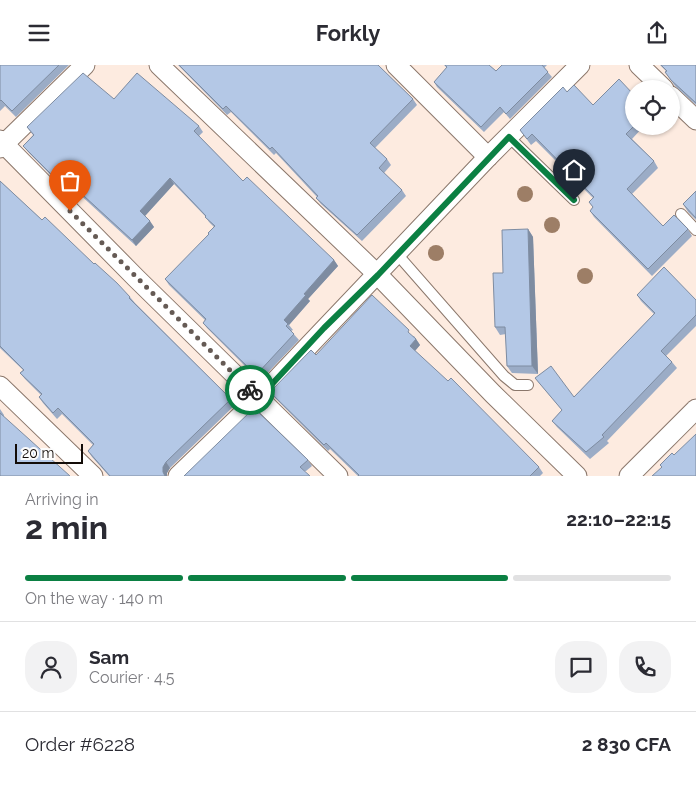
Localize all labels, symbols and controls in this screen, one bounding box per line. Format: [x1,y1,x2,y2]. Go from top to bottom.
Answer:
icon: menu [25,19,53,47]
icon: share [643,19,671,47]
text: Forkly [316,20,380,46]
map controls [625,80,680,135]
button: locate [625,80,680,135]
pin [553,149,595,200]
icon: home [560,156,588,184]
pin [49,160,91,211]
icon: bag [56,167,84,195]
courier [225,365,275,415]
icon: bike [236,376,264,404]
scale bar [15,441,82,464]
text: 20 m [22,445,54,461]
text: Arriving in [25,490,99,509]
text: 22:10–22:15 [566,508,671,530]
text: 2 min [25,509,108,546]
text: On the way · 140 m [25,589,163,608]
button: person [25,641,77,693]
button: chat [555,641,607,693]
button: phone [619,641,671,693]
text: Sam [89,646,129,668]
text: Courier · 4.5 [89,668,174,687]
text: Order #6228 [25,733,135,755]
text: 2 830 CFA [582,733,671,755]

